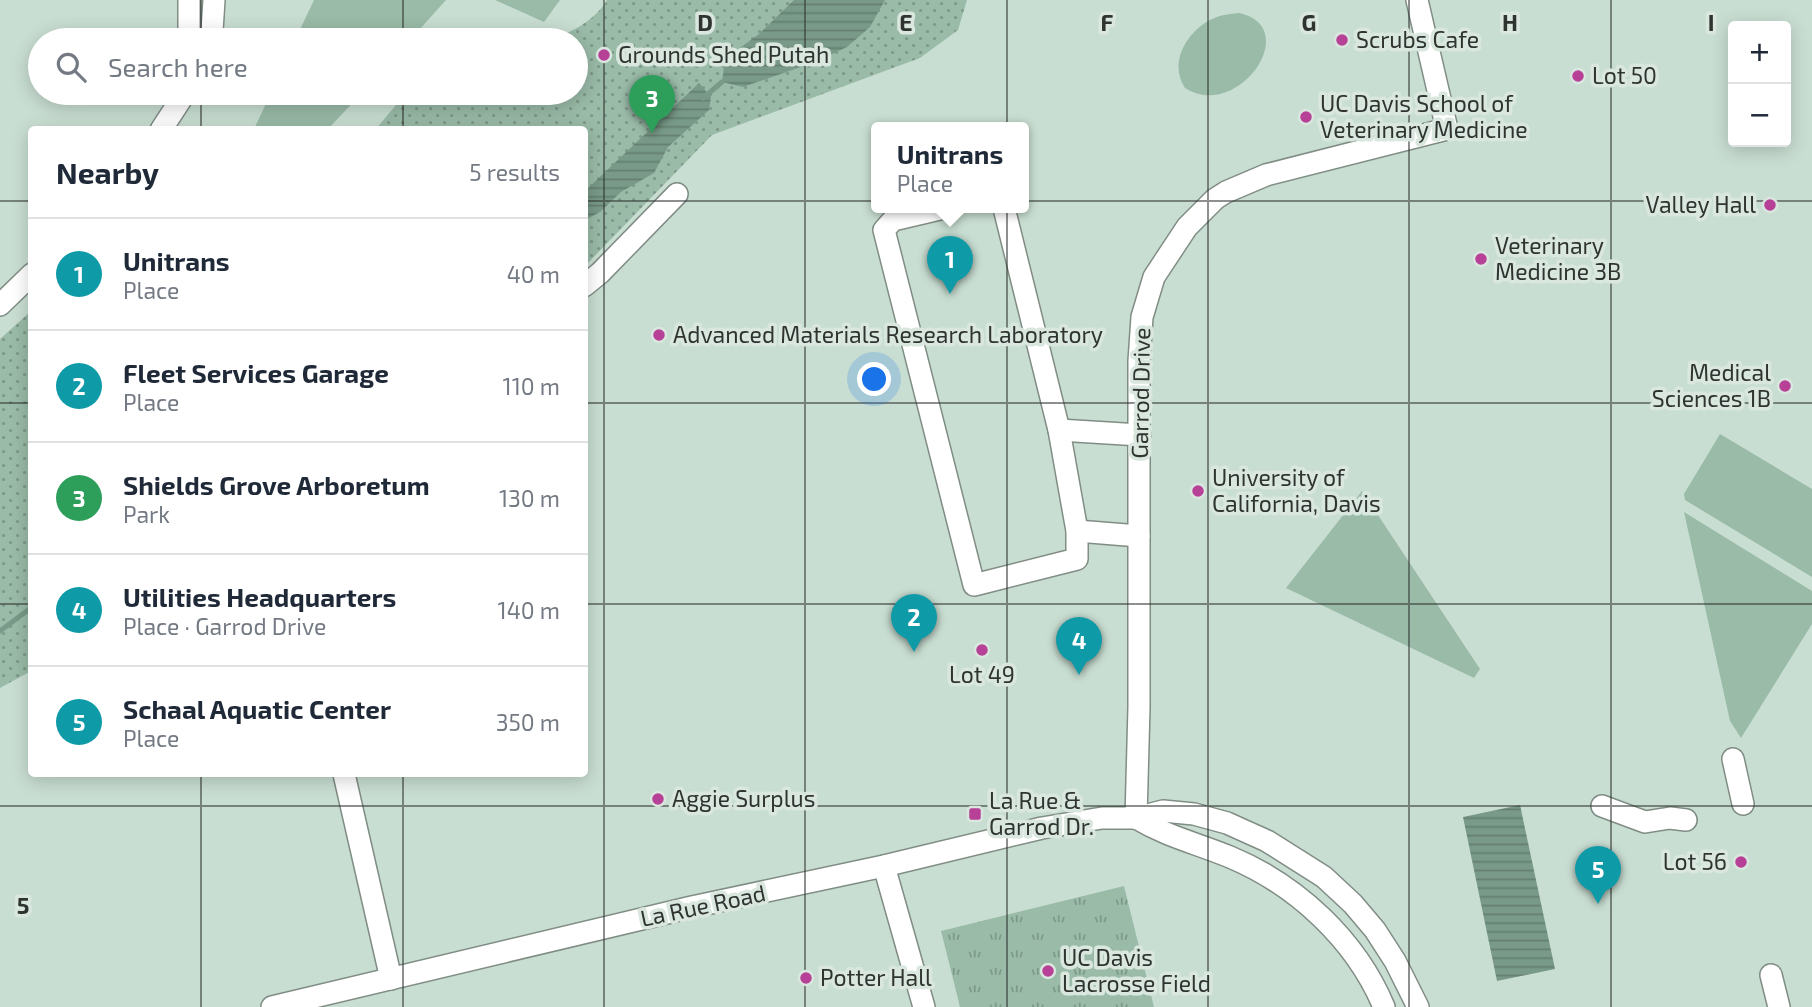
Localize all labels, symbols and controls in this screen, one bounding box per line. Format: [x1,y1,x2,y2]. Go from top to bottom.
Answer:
text: D [697,8,713,36]
text: E [899,8,913,36]
text: F [1101,8,1114,36]
text: G [1302,8,1316,36]
text: H [1502,8,1518,36]
text: I [1708,8,1714,36]
map controls [1728,21,1791,147]
button: + [1728,21,1791,84]
place label: Scrubs Cafe [1356,25,1479,53]
search box [28,28,588,105]
marker: Scrubs Cafe [1334,32,1350,48]
place label: Grounds Shed Putah [618,40,829,68]
marker: Grounds Shed Putah [596,47,612,63]
icon: search [52,48,90,86]
text: Search here [108,51,248,82]
place label: Lot 50 [1592,61,1657,89]
marker: Lot 50 [1570,68,1586,84]
pin: 3 [629,75,675,133]
button: − [1728,84,1791,147]
place label: UC Davis School of Veterinary Medicine [1320,89,1528,143]
marker: UC Davis School of Veterinary Medicine [1298,109,1314,125]
popup [871,122,1029,213]
text: Unitrans [897,138,1003,169]
text: Nearby [56,154,159,190]
text: 5 results [469,158,560,186]
text: Place [897,169,953,197]
place label: Valley Hall [1646,190,1756,218]
marker: Valley Hall [1762,197,1778,213]
place label: Veterinary Medicine 3B [1495,231,1621,285]
pin: 1 [927,236,973,294]
text: Unitrans [123,245,230,276]
marker: Veterinary Medicine 3B [1473,251,1489,267]
text: 1 [74,260,84,288]
text: 40 m [507,260,560,288]
text: Place [123,276,179,304]
place label: Advanced Materials Research Laboratory [673,320,1103,348]
marker: Advanced Materials Research Laboratory [651,327,667,343]
street label: Garrod Drive [1125,327,1155,459]
text: Fleet Services Garage [123,357,389,388]
place label: Medical Sciences 1B [1652,358,1771,412]
your location [857,362,891,396]
text: 2 [72,372,86,400]
text: 110 m [503,372,560,400]
marker: Medical Sciences 1B [1777,378,1793,394]
text: Place [123,388,179,416]
place label: University of California, Davis [1212,463,1381,517]
text: Shields Grove Arboretum [123,469,430,500]
marker: University of California, Davis [1190,483,1206,499]
text: 3 [72,484,86,512]
text: 130 m [499,484,560,512]
text: Park [123,500,170,528]
text: Utilities Headquarters [123,581,396,612]
pin: 2 [891,594,937,652]
text: 4 [72,596,86,624]
text: 140 m [498,596,560,624]
text: Place · Garrod Drive [123,612,326,640]
pin: 4 [1056,617,1102,675]
marker: Lot 49 [974,642,990,658]
place label: Lot 49 [949,660,1015,688]
text: Schaal Aquatic Center [123,693,391,724]
text: 5 [73,708,85,736]
text: 350 m [496,708,560,736]
text: Place [123,724,179,752]
place label: Aggie Surplus [672,784,815,812]
place label: La Rue & Garrod Dr. [989,786,1094,840]
marker: Aggie Surplus [650,791,666,807]
marker: La Rue & Garrod Dr. [967,806,983,822]
pin: 5 [1575,846,1621,904]
place label: Lot 56 [1663,847,1727,875]
marker: Lot 56 [1733,854,1749,870]
street label: La Rue Road [638,878,768,932]
text: 5 [17,891,29,919]
place label: UC Davis Lacrosse Field [1062,943,1211,997]
place label: Potter Hall [820,963,932,991]
marker: UC Davis Lacrosse Field [1040,963,1056,979]
marker: Potter Hall [798,970,814,986]

